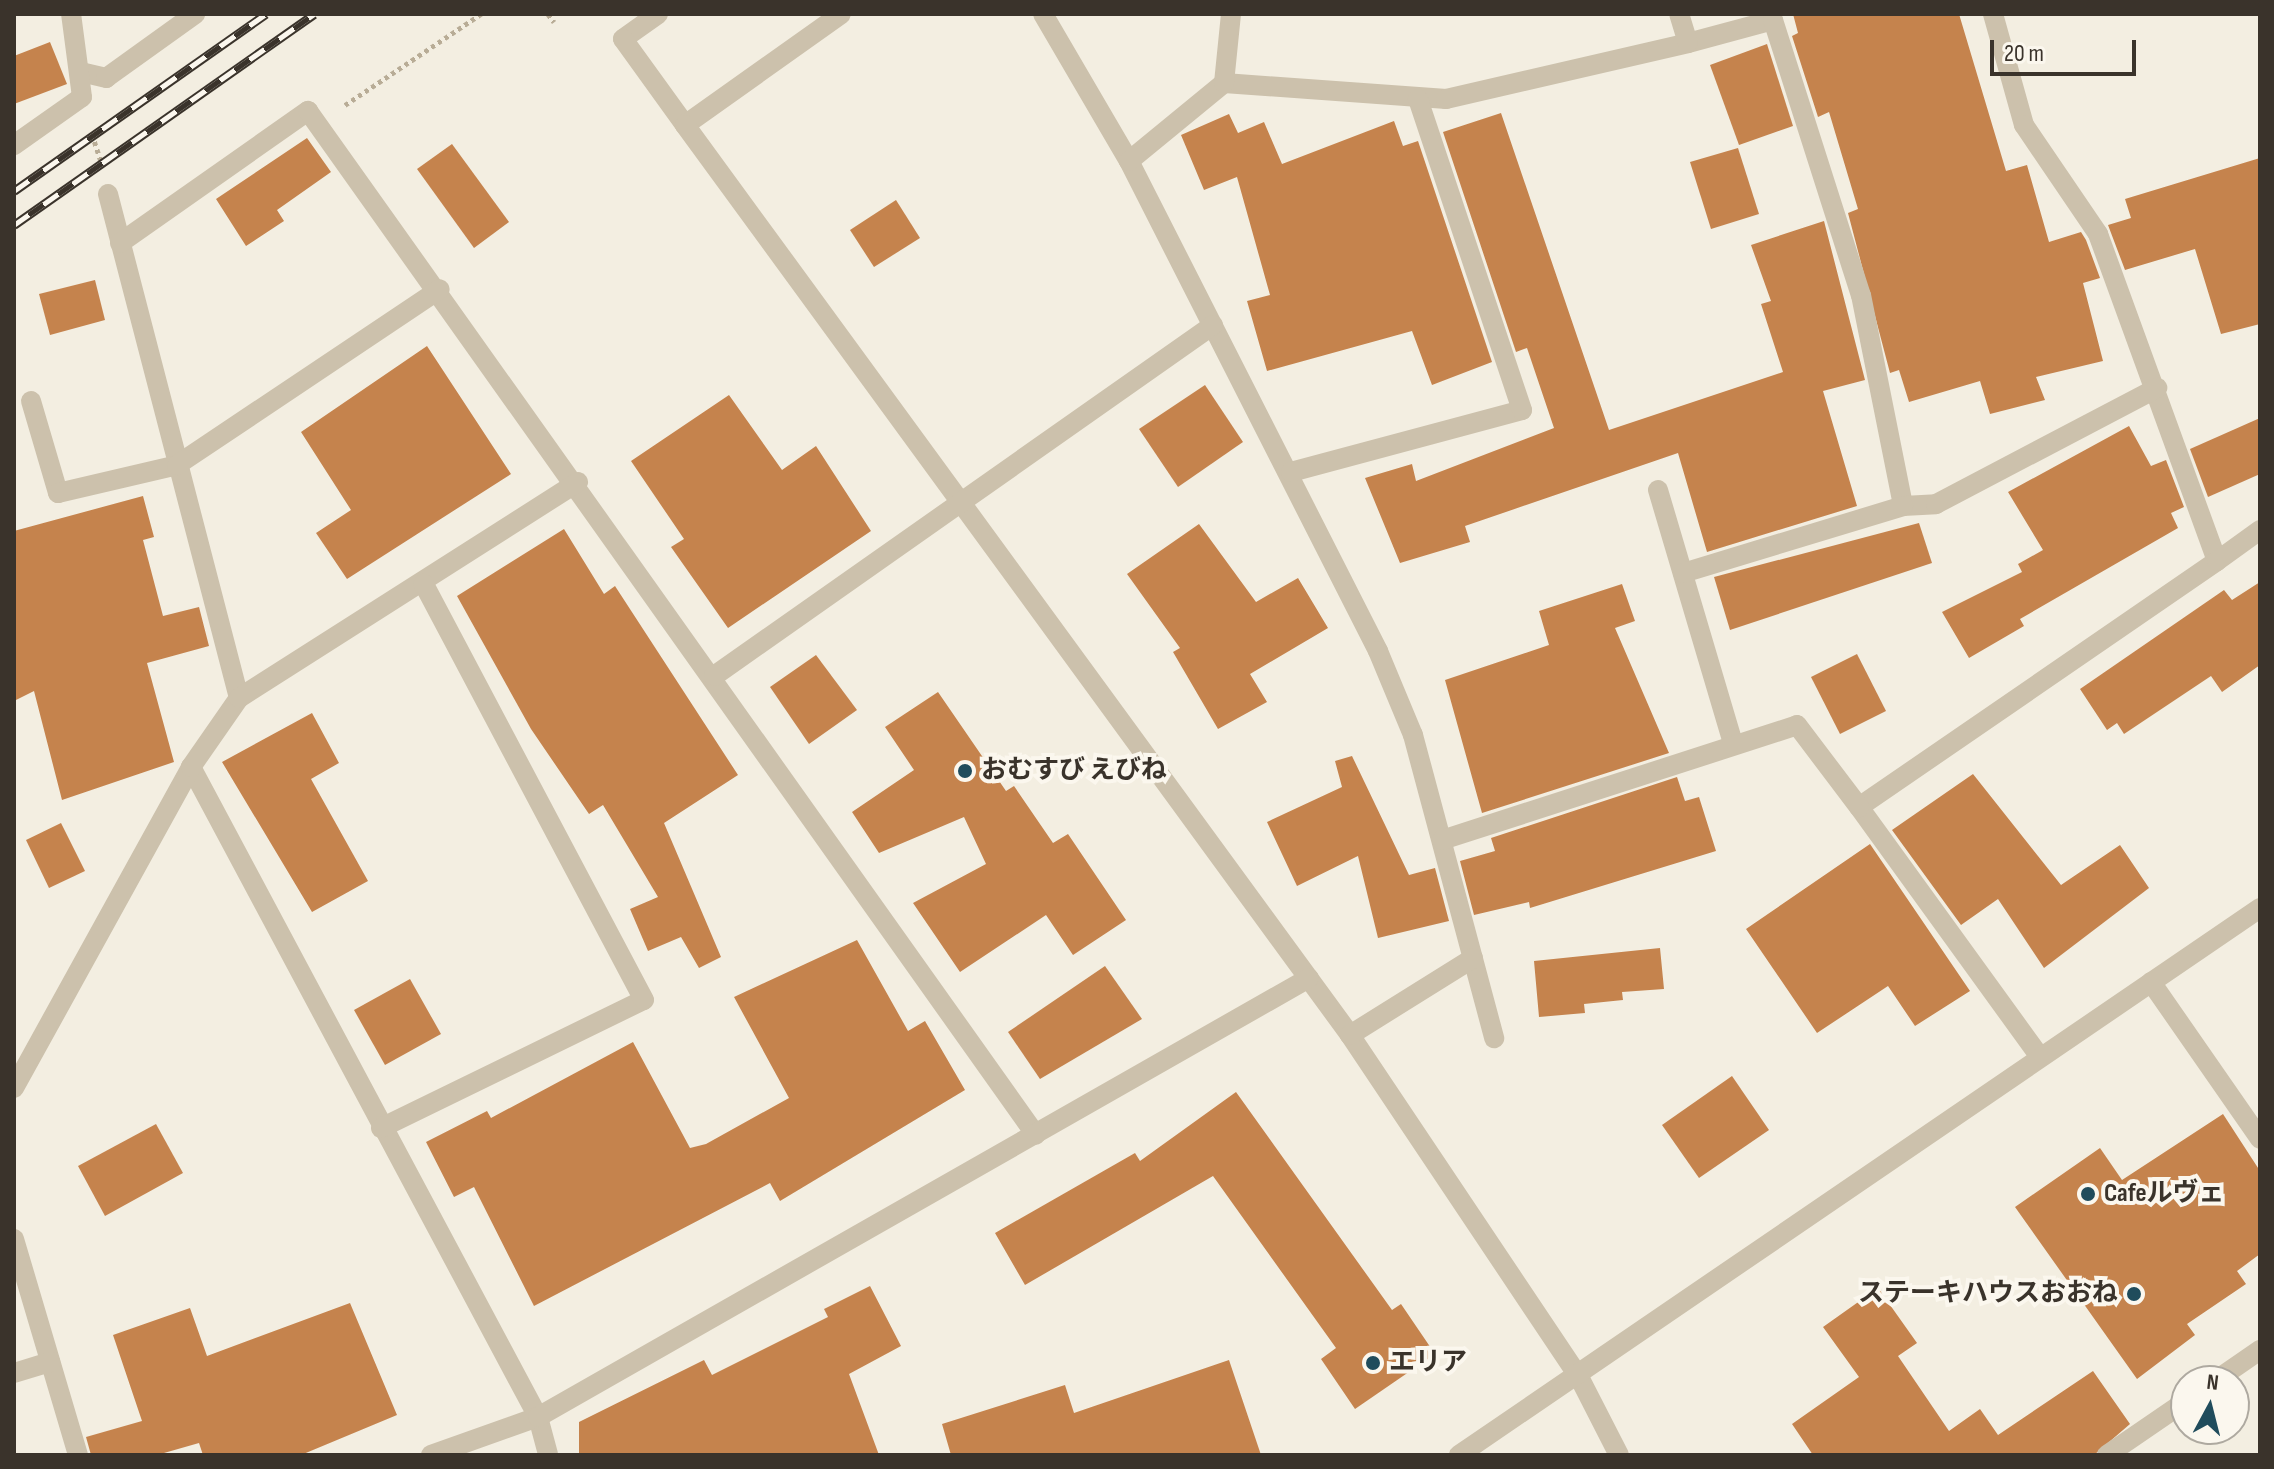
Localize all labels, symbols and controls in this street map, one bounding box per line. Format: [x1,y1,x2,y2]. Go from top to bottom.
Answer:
scale bar [1994,24,2140,74]
text: 20 m [2004,39,2044,68]
place label: おむすび えびね [981,755,1167,787]
marker: おむすび えびね [956,762,974,780]
place label: Cafeルヴェ [2104,1178,2225,1210]
marker: Cafeルヴェ [2079,1185,2097,1203]
place label: ステーキハウスおおね [1858,1278,2118,1310]
marker: ステーキハウスおおね [2125,1285,2143,1303]
place label: エリア [1389,1347,1467,1379]
marker: エリア [1364,1354,1382,1372]
north arrow [2170,1365,2250,1445]
text: N [2205,1369,2220,1397]

